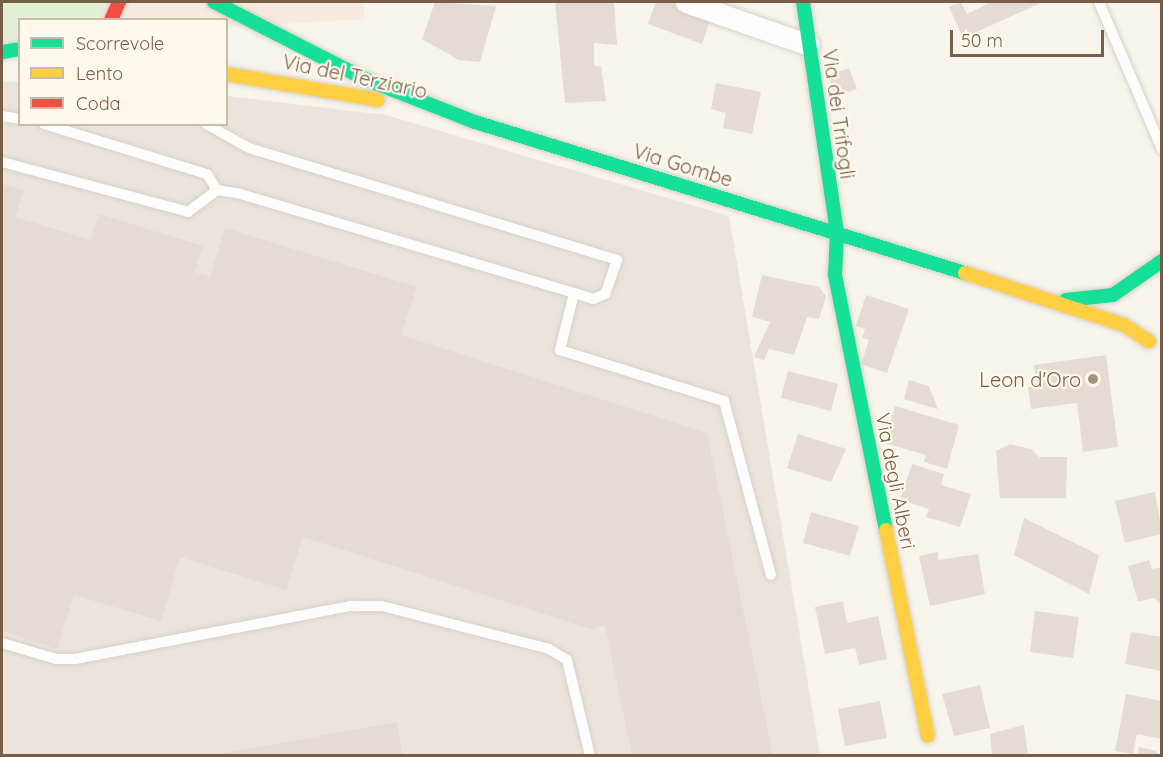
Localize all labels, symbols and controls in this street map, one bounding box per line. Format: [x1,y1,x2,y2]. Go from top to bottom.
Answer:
legend [18,18,228,126]
scale bar [953,18,1108,56]
text: 50 m [961,29,1003,52]
text: Scorrevole [76,32,164,55]
street label: Via dei Trifogli [818,47,860,181]
street label: Via del Terziario [280,49,430,103]
text: Lento [76,62,123,85]
text: Coda [76,92,120,115]
street label: Via Gombe [630,138,736,192]
place label: Leon d'Oro [979,367,1081,391]
marker: Leon d'Oro [1086,372,1100,386]
street label: Via degli Alberi [871,411,921,551]

